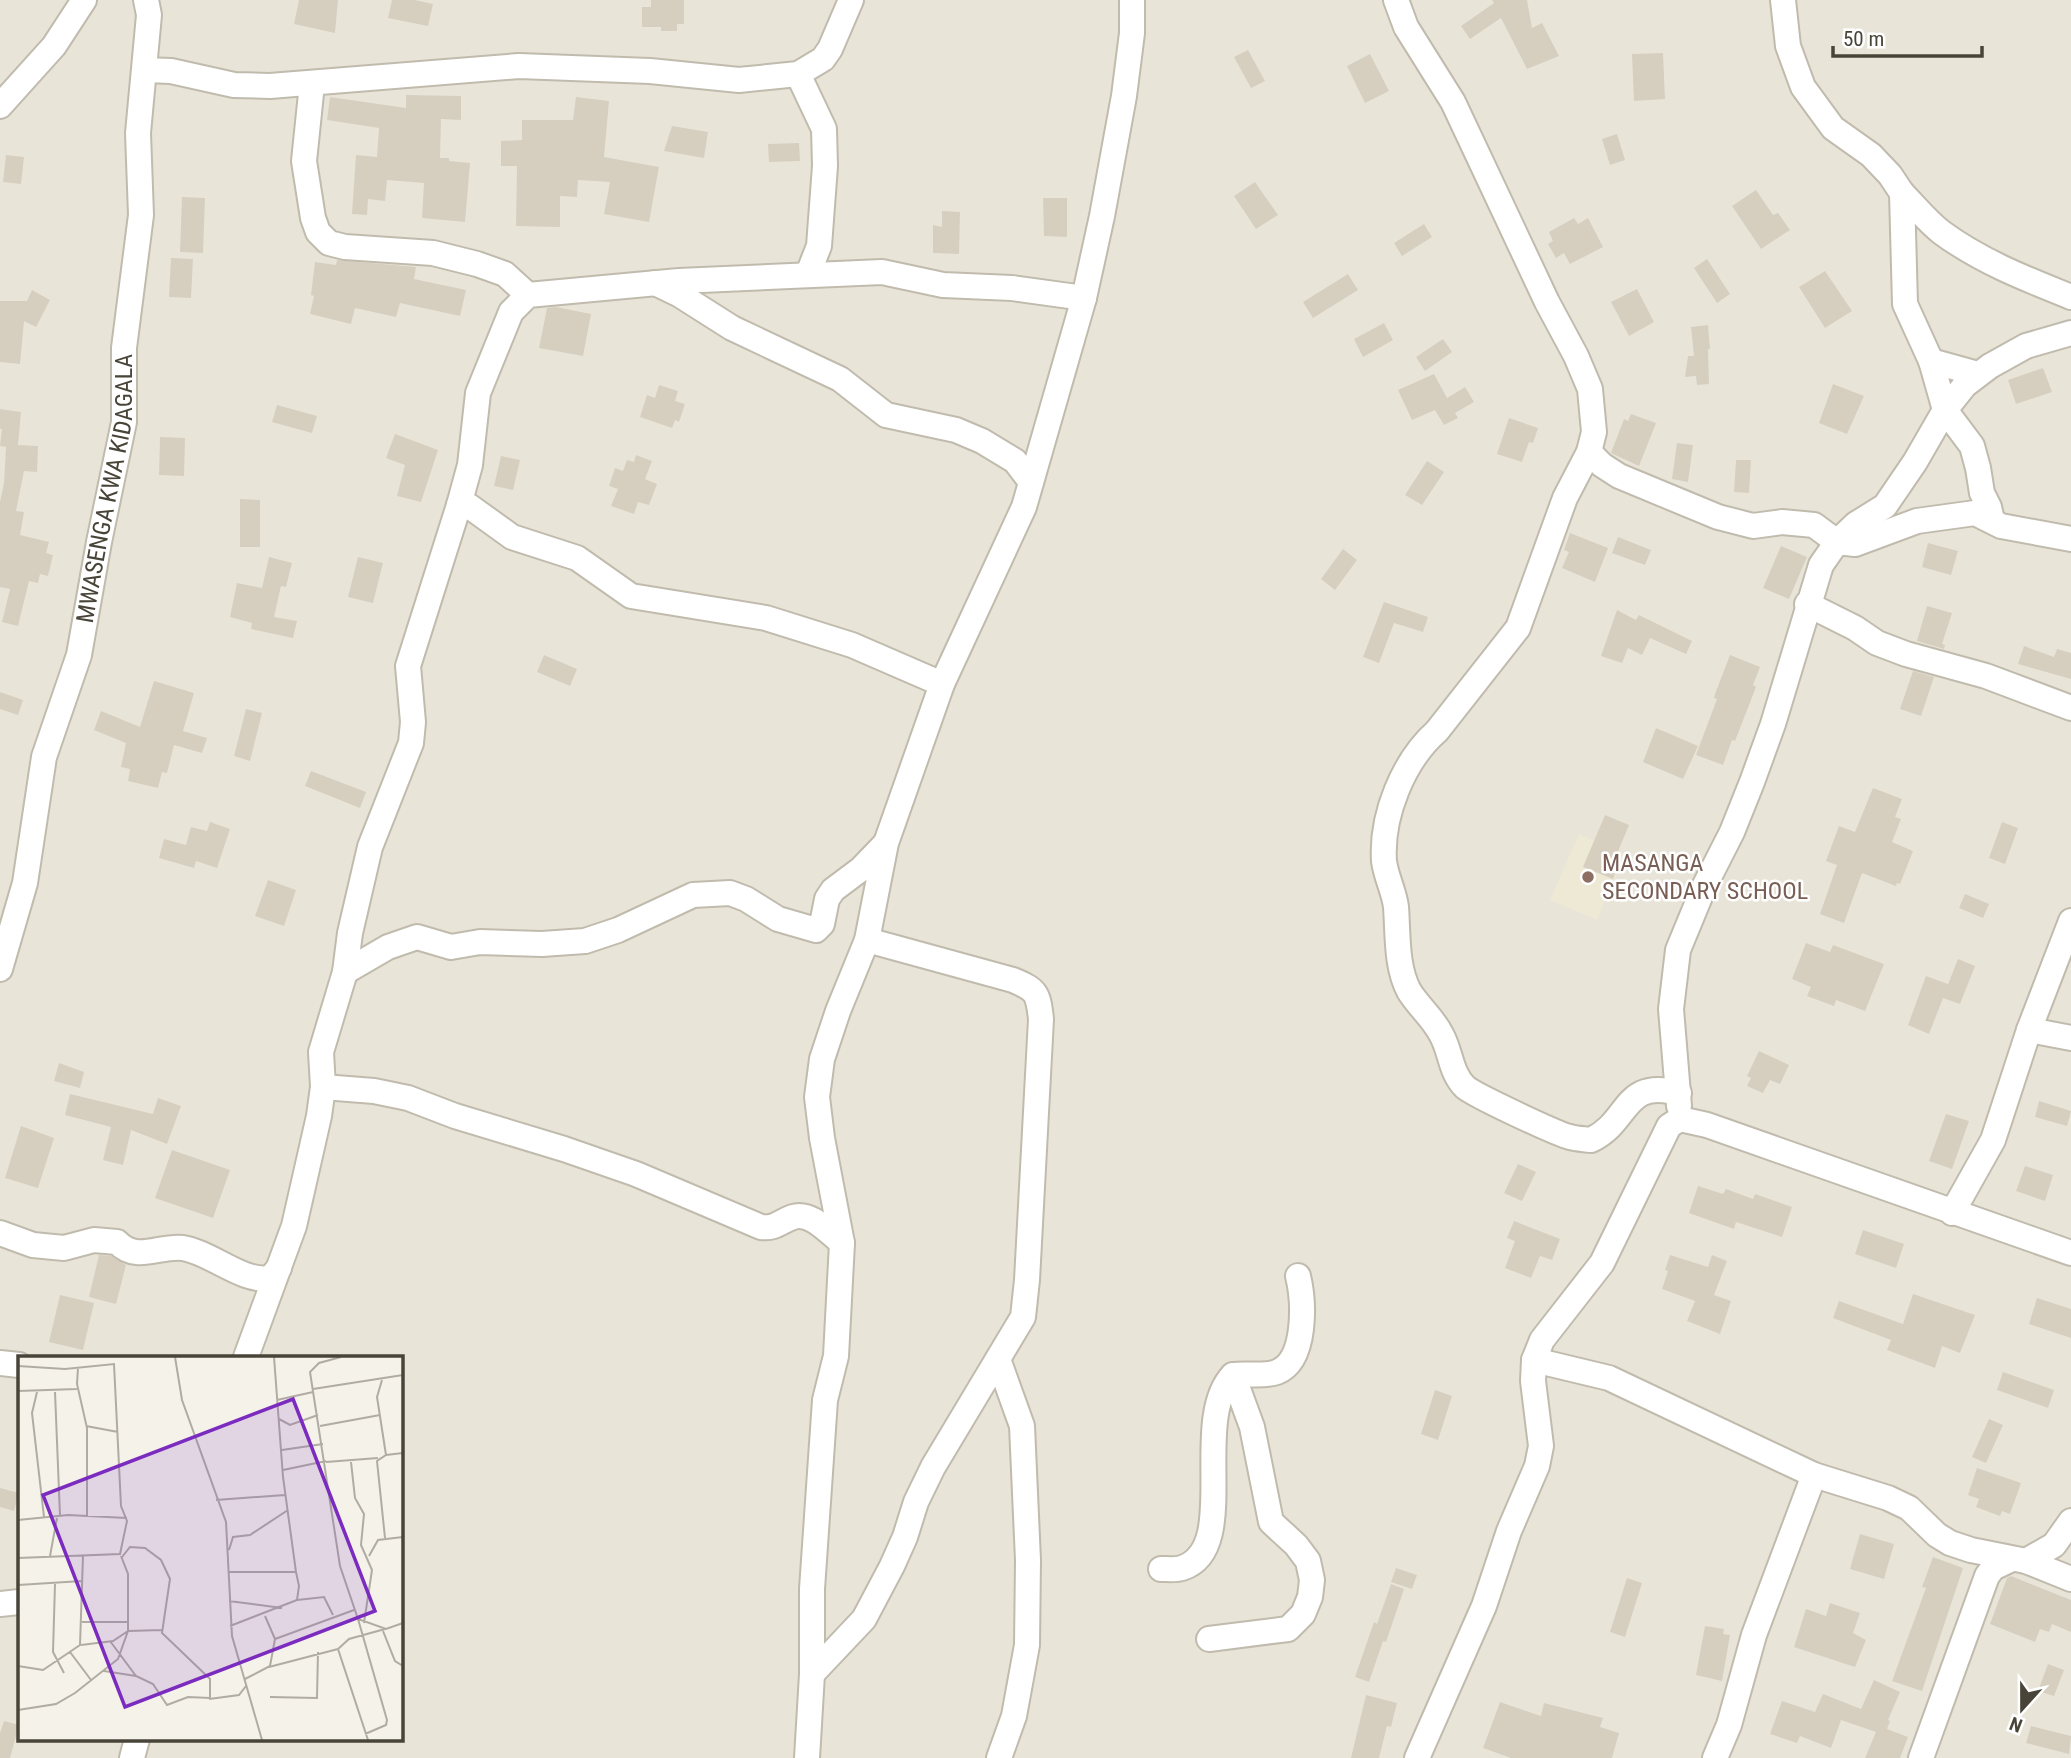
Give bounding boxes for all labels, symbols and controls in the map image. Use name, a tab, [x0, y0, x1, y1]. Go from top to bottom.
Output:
scale bar	[1833, 14, 1982, 58]
text: 50 m	[1843, 27, 1884, 51]
street label: MWASENGA KWA KIDAGALA	[71, 354, 138, 625]
place label: MASANGA SECONDARY SCHOOL	[1602, 849, 1808, 905]
marker: MASANGA SECONDARY SCHOOL	[1580, 869, 1596, 885]
inset map	[18, 1356, 402, 1740]
north arrow	[1987, 1674, 2057, 1744]
text: N	[2007, 1712, 2026, 1737]

